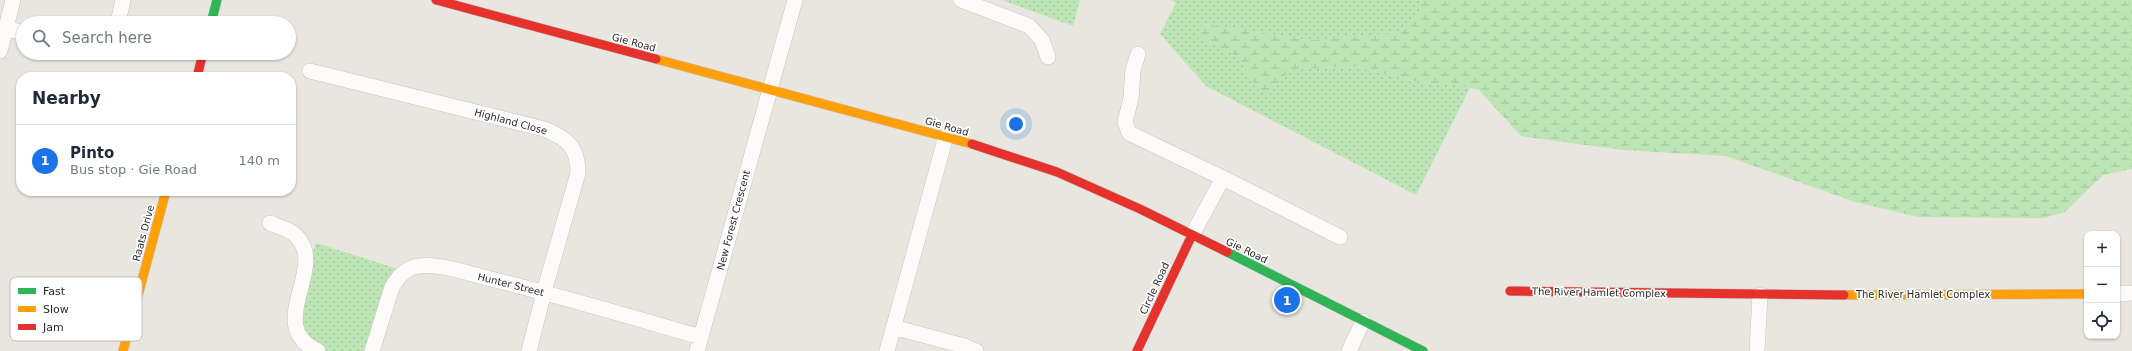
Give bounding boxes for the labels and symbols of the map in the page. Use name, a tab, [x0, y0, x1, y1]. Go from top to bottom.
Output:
street label: Gie Road	[611, 31, 657, 54]
street label: Highland Close	[473, 106, 549, 137]
your location	[1006, 114, 1026, 134]
street label: Gie Road	[924, 115, 970, 138]
street label: New Forest Crescent	[715, 169, 752, 271]
street label: Raats Drive	[131, 204, 156, 263]
street label: Gie Road	[1224, 236, 1269, 265]
street label: Circle Road	[1138, 260, 1171, 316]
street label: Hunter Street	[477, 271, 545, 298]
legend	[10, 277, 142, 341]
text: Fast	[43, 285, 66, 298]
pin: 1	[1274, 285, 1300, 315]
street label: The River Hamlet Complex	[1531, 286, 1666, 299]
street label: The River Hamlet Complex	[1855, 289, 1990, 300]
text: Slow	[43, 303, 69, 316]
text: Jam	[42, 321, 64, 334]

